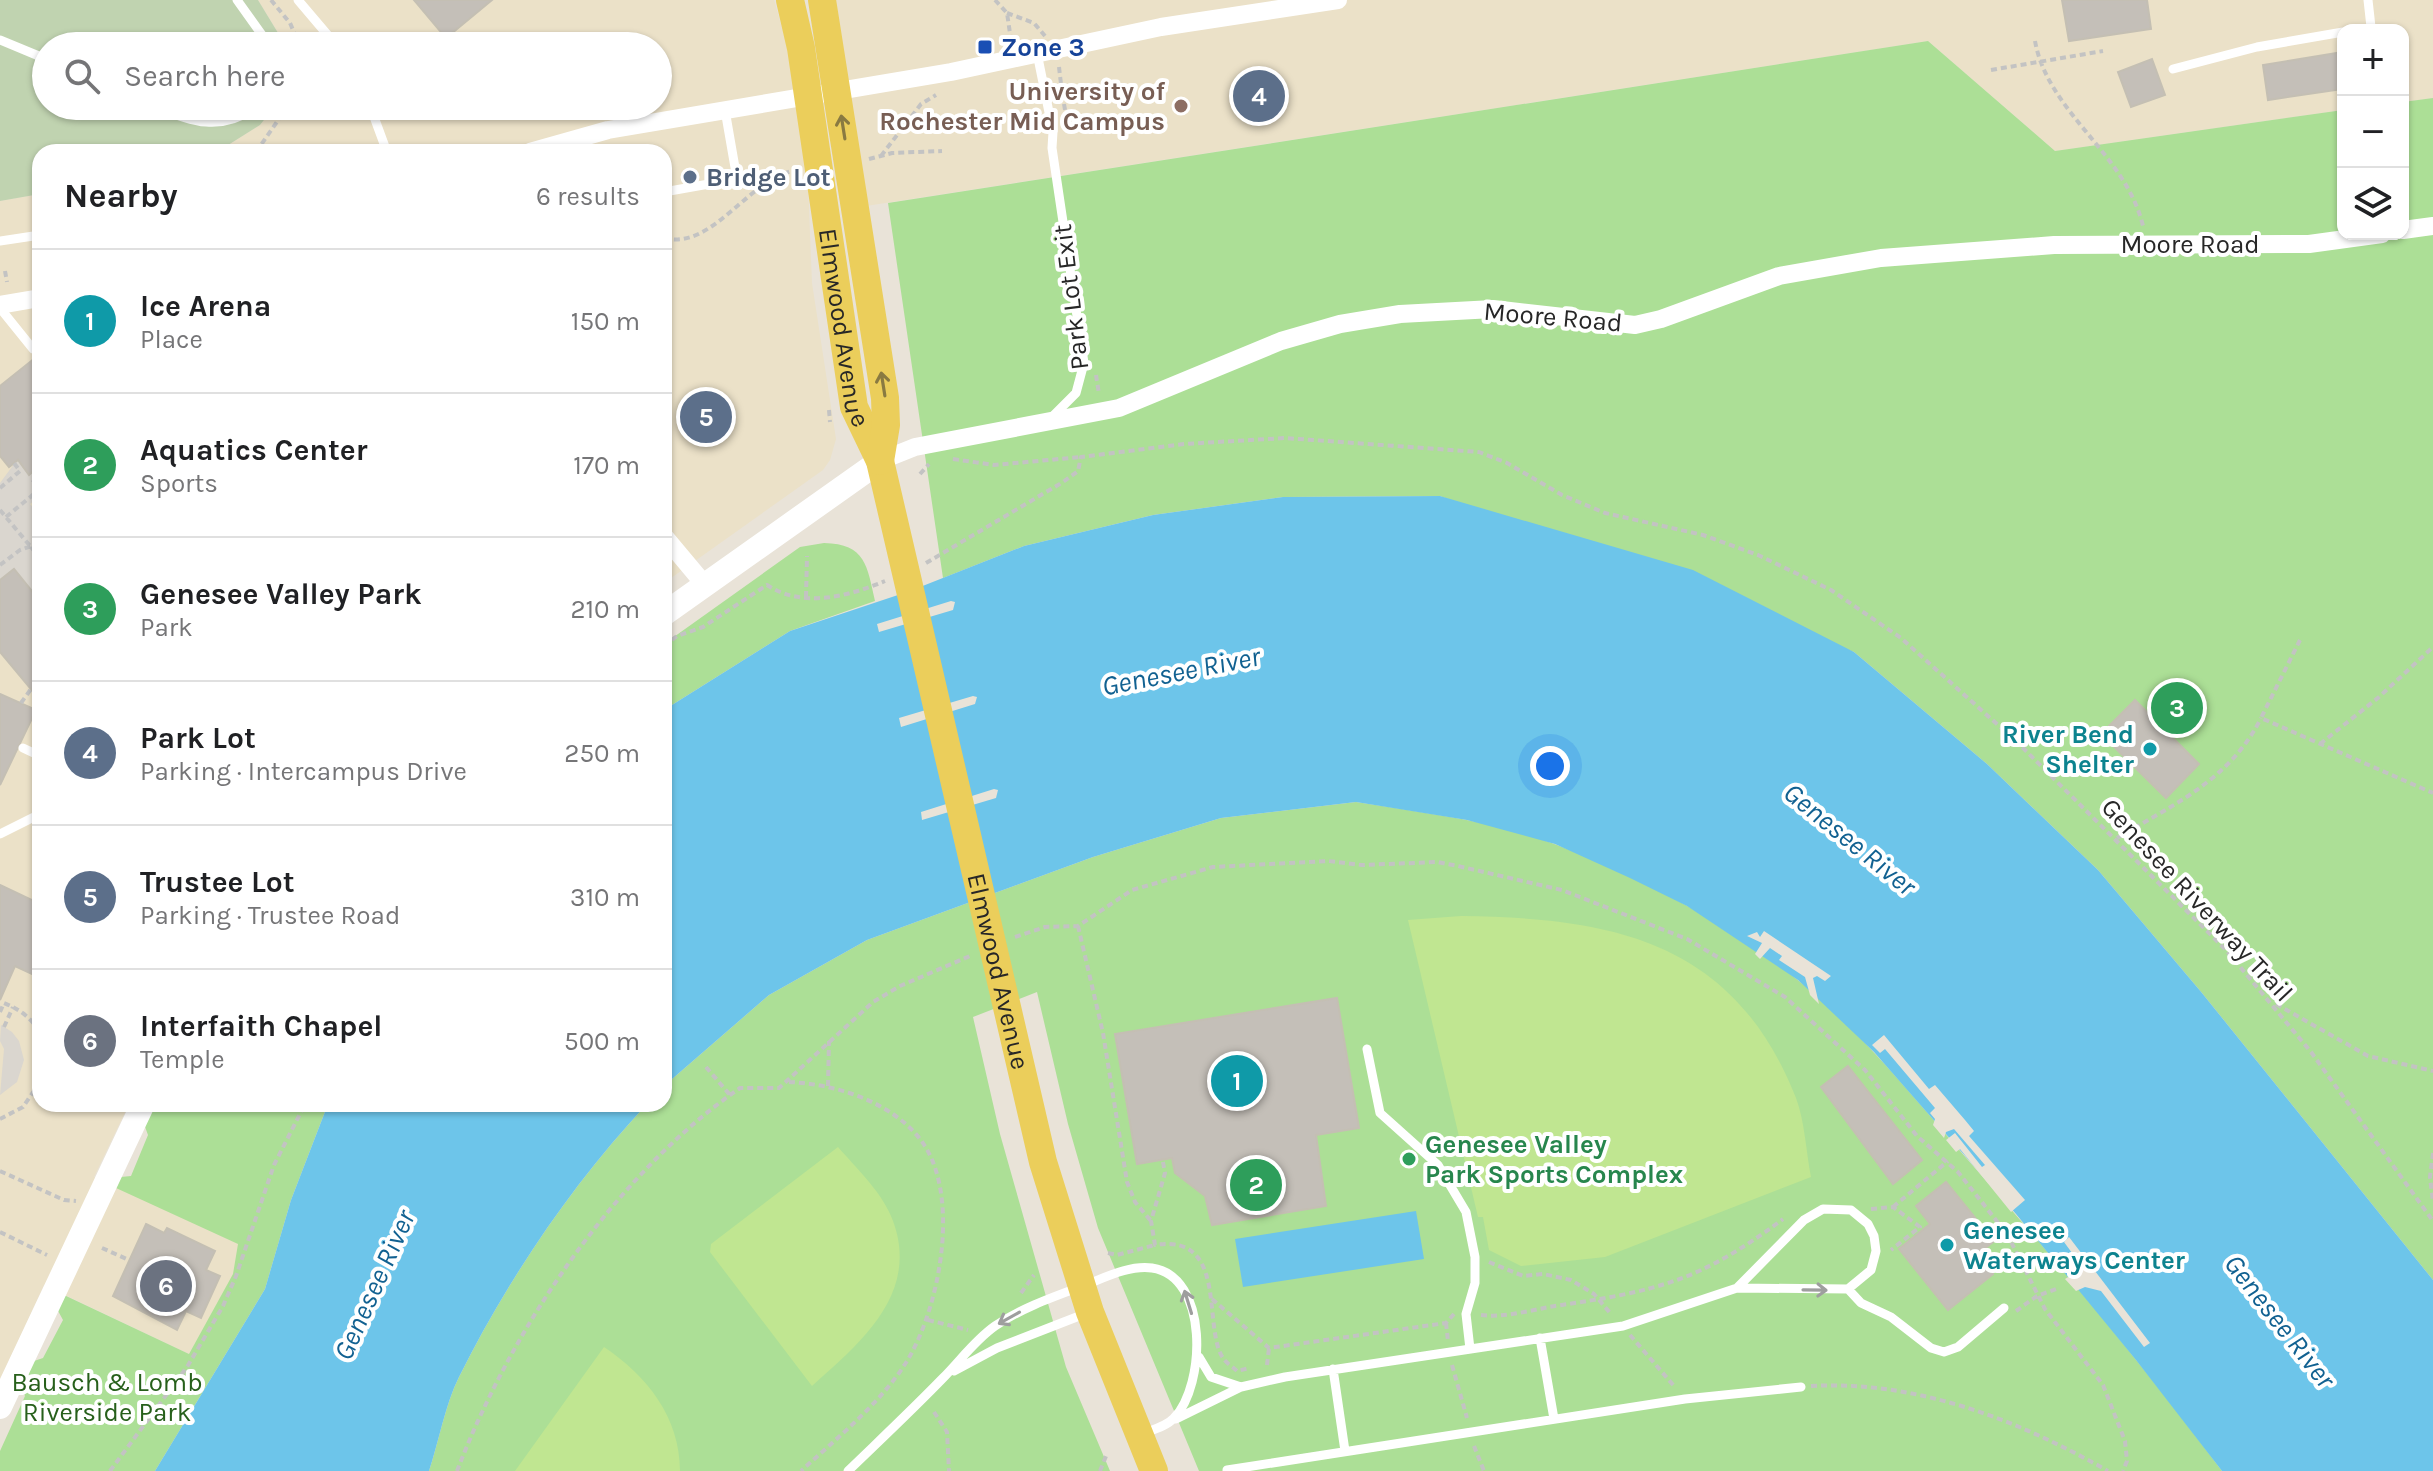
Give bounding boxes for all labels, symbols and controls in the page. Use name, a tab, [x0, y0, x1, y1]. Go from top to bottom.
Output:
map controls	[2337, 24, 2409, 240]
button: +	[2337, 24, 2409, 96]
search box	[32, 32, 672, 120]
place label: Zone 3	[1001, 32, 1085, 63]
marker: Zone 3	[976, 38, 994, 56]
icon: search	[60, 54, 104, 98]
text: Search here	[124, 58, 285, 94]
pin: 4	[1233, 66, 1285, 126]
place label: University of Rochester Mid Campus	[879, 76, 1165, 137]
button: −	[2337, 96, 2409, 168]
marker: University of Rochester Mid Campus	[1172, 97, 1190, 115]
one-way arrow	[835, 115, 850, 140]
place label: Bridge Lot	[706, 162, 831, 193]
marker: Bridge Lot	[681, 168, 699, 186]
button: layers	[2337, 168, 2409, 240]
text: Nearby	[64, 176, 178, 216]
text: 6 results	[536, 181, 640, 212]
street label: Park Lot Exit	[1047, 222, 1095, 372]
street label: Elmwood Avenue	[812, 226, 877, 432]
street label: Moore Road	[2120, 229, 2260, 260]
text: Ice Arena	[140, 288, 271, 324]
street label: Moore Road	[1482, 295, 1624, 339]
text: 1	[85, 306, 95, 337]
text: 150 m	[571, 306, 640, 337]
text: Place	[140, 324, 203, 355]
one-way arrow	[875, 372, 890, 397]
pin: 5	[680, 387, 732, 447]
text: Aquatics Center	[140, 432, 368, 468]
text: 2	[82, 450, 98, 481]
text: 170 m	[573, 450, 640, 481]
text: Sports	[140, 468, 218, 499]
text: Genesee Valley Park	[140, 576, 422, 612]
text: 3	[82, 594, 98, 625]
text: 210 m	[570, 594, 640, 625]
text: Park	[140, 612, 193, 643]
water label: Genesee River	[1099, 639, 1264, 703]
pin: 3	[2151, 678, 2203, 738]
place label: River Bend Shelter	[2002, 719, 2135, 780]
text: Park Lot	[140, 720, 256, 756]
text: 4	[82, 738, 98, 769]
text: 250 m	[564, 738, 640, 769]
marker: River Bend Shelter	[2141, 740, 2159, 758]
your location	[1530, 746, 1570, 786]
text: Parking · Intercampus Drive	[140, 756, 467, 787]
water label: Genesee River	[1777, 776, 1924, 903]
street label: Genesee Riverway Trail	[2095, 792, 2299, 1008]
text: Trustee Lot	[140, 864, 295, 900]
street label: Elmwood Avenue	[961, 870, 1036, 1073]
text: 5	[82, 882, 98, 913]
text: 310 m	[570, 882, 640, 913]
text: Parking · Trustee Road	[140, 900, 400, 931]
text: Interfaith Chapel	[140, 1008, 382, 1044]
text: 6	[82, 1026, 98, 1057]
text: 500 m	[564, 1026, 640, 1057]
text: Temple	[140, 1044, 225, 1075]
pin: 1	[1211, 1051, 1263, 1111]
place label: Genesee Valley Park Sports Complex	[1425, 1129, 1683, 1190]
marker: Genesee Valley Park Sports Complex	[1400, 1150, 1418, 1168]
pin: 2	[1230, 1155, 1282, 1215]
water label: Genesee River	[326, 1204, 422, 1365]
place label: Genesee Waterways Center	[1963, 1215, 2186, 1276]
marker: Genesee Waterways Center	[1938, 1236, 1956, 1254]
water label: Genesee River	[2218, 1247, 2343, 1396]
pin: 6	[140, 1256, 192, 1316]
one-way arrow	[1801, 1282, 1828, 1298]
one-way arrow	[1180, 1290, 1194, 1315]
one-way arrow	[998, 1311, 1022, 1326]
park label: Bausch & Lomb Riverside Park	[11, 1367, 203, 1428]

